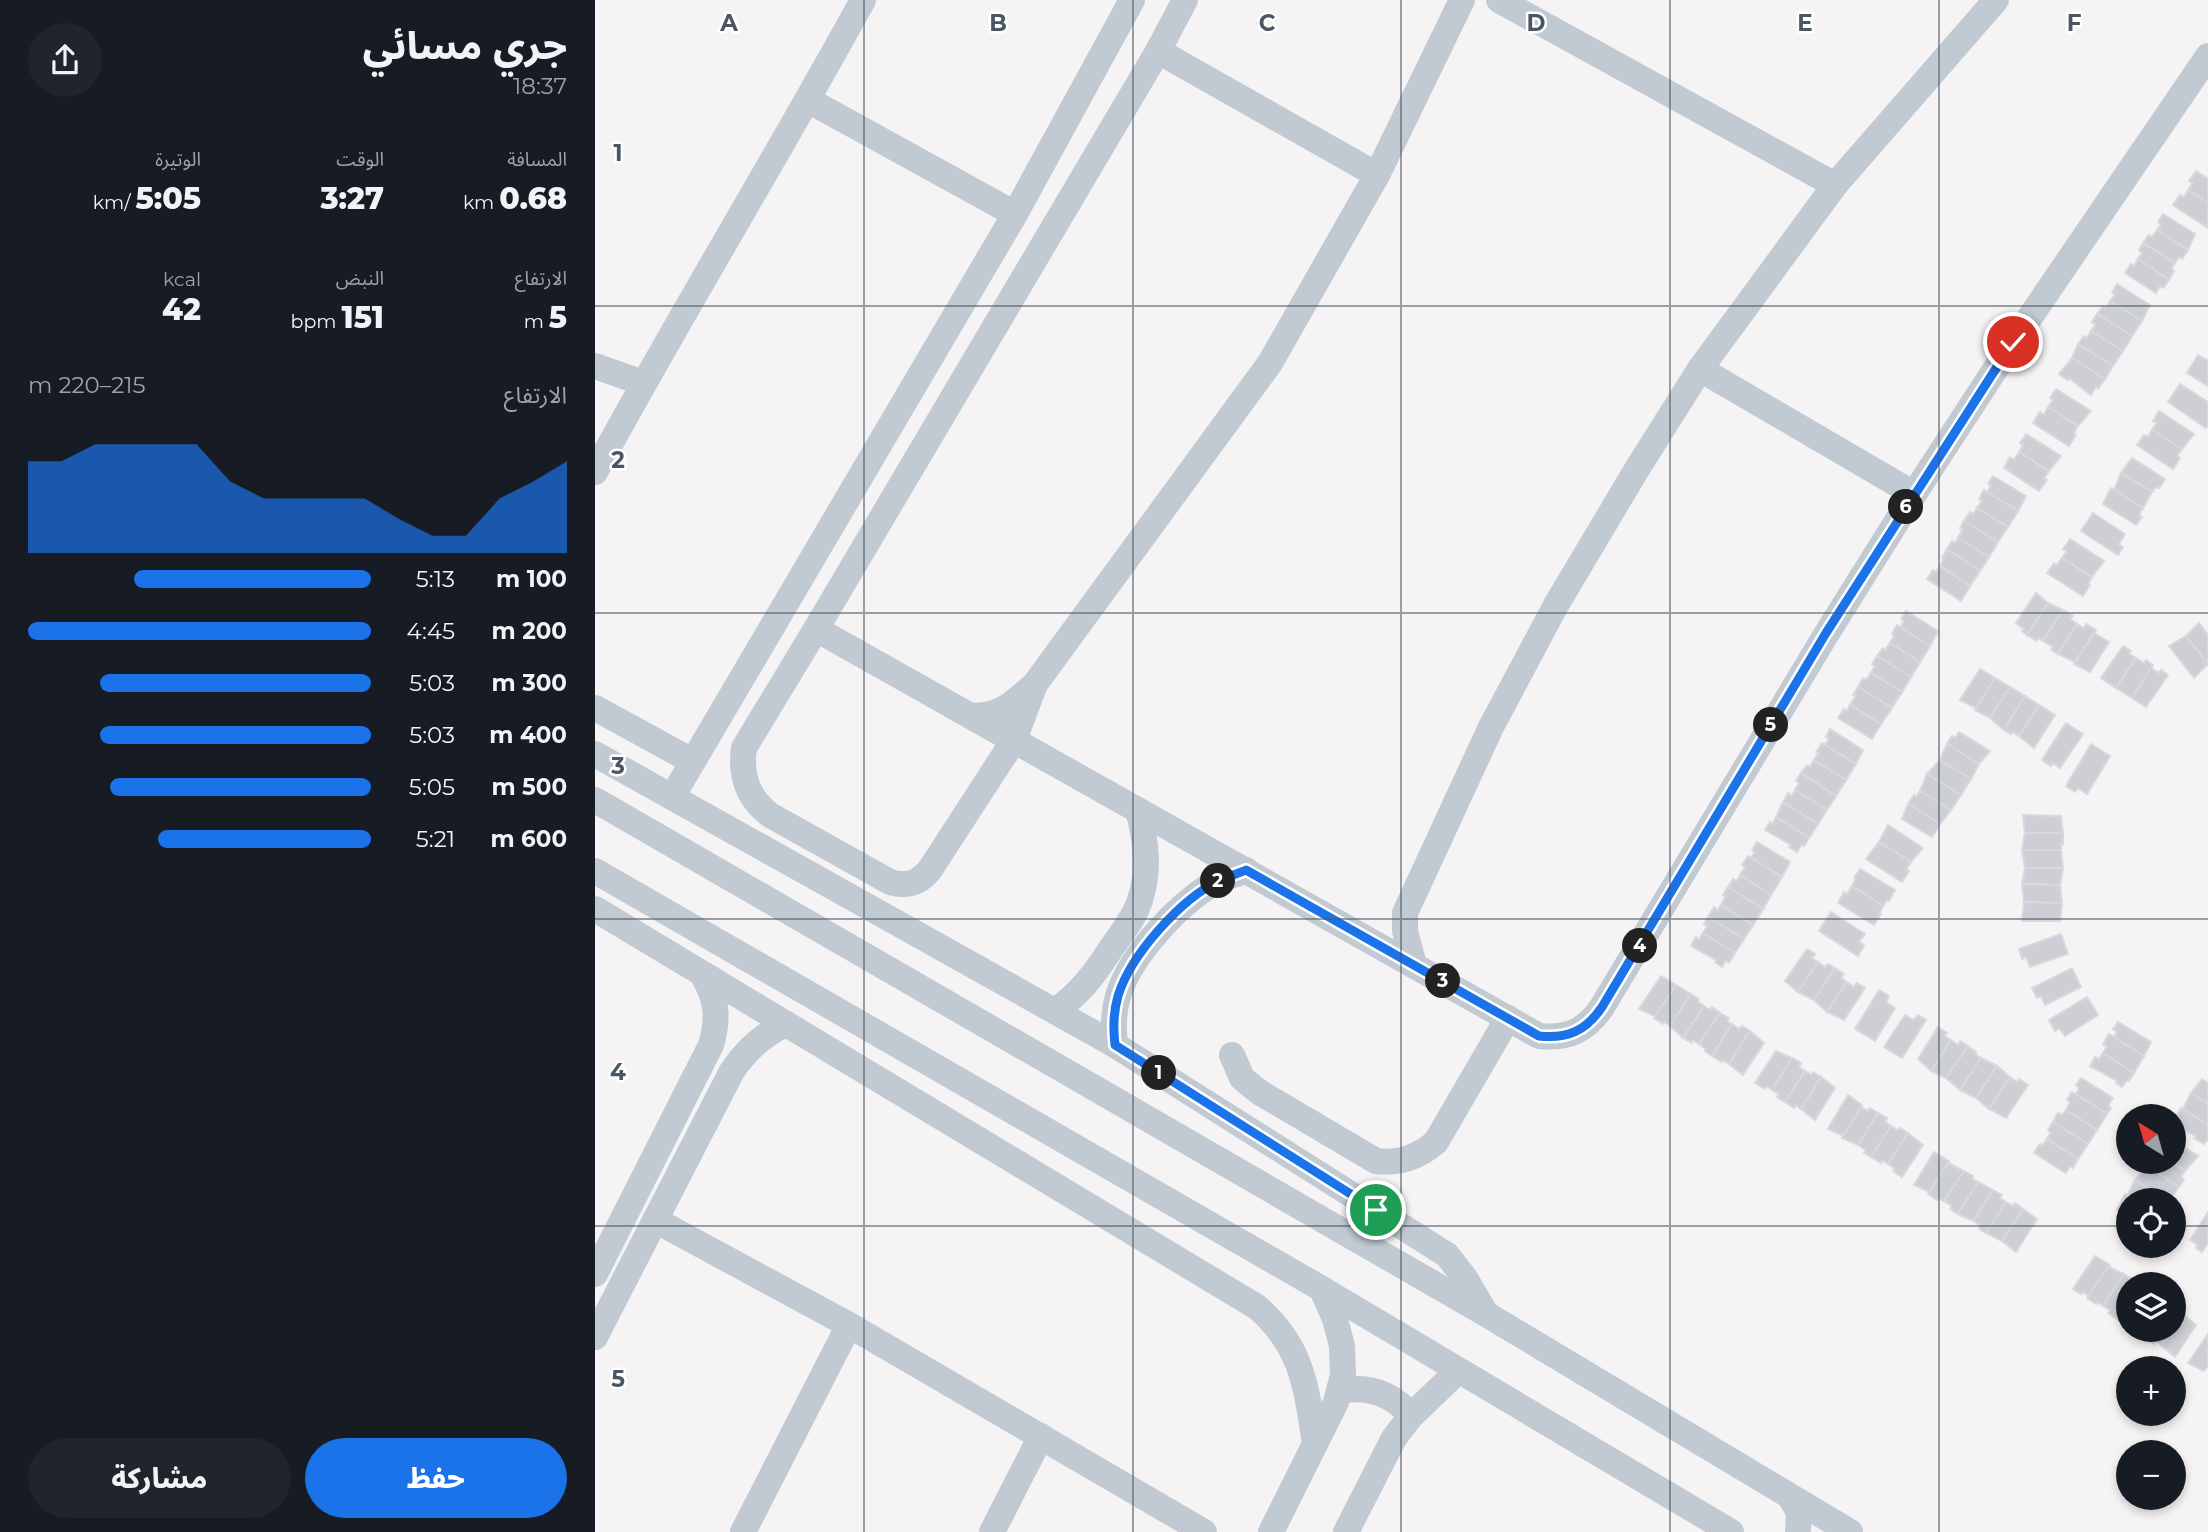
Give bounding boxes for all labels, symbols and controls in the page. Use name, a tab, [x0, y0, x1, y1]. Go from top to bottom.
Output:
text: A	[719, 9, 738, 37]
text: B	[989, 9, 1007, 37]
text: C	[1259, 9, 1276, 37]
text: D	[1527, 9, 1546, 37]
text: E	[1797, 9, 1813, 37]
text: F	[2067, 9, 2082, 37]
text: جري مسائي	[363, 22, 567, 69]
button: share	[28, 23, 102, 97]
text: 18:37	[513, 72, 567, 100]
text: 1	[613, 139, 623, 167]
text: الوتيرة	[155, 148, 201, 171]
text: الوقت	[336, 148, 384, 171]
text: المسافة	[507, 148, 567, 171]
text: 5:05	[136, 180, 201, 217]
text: 3:27	[320, 180, 384, 217]
text: 0.68	[499, 180, 567, 217]
text: /km	[93, 191, 136, 214]
text: km	[463, 191, 499, 214]
text: النبض	[336, 267, 384, 290]
text: الارتفاع	[515, 267, 567, 290]
text: kcal	[163, 268, 201, 291]
text: 42	[162, 291, 201, 328]
text: 151	[341, 299, 384, 336]
text: 5	[549, 299, 567, 336]
text: bpm	[291, 310, 341, 333]
text: m	[524, 310, 549, 333]
pin	[1983, 312, 2043, 372]
icon: check	[1994, 323, 2032, 361]
text: 215–220 m	[28, 371, 146, 399]
text: الارتفاع	[504, 381, 567, 409]
text: 2	[611, 446, 625, 474]
pin: 6	[1889, 490, 1923, 524]
text: 6	[1899, 495, 1912, 518]
text: 5:13	[416, 565, 455, 593]
text: 100 m	[496, 565, 567, 593]
text: 4:45	[407, 617, 455, 645]
text: 200 m	[492, 617, 567, 645]
text: 5:03	[409, 669, 455, 697]
text: 300 m	[491, 669, 567, 697]
pin: 5	[1753, 708, 1789, 742]
text: 5	[1765, 713, 1776, 736]
text: 5:03	[409, 721, 455, 749]
text: 400 m	[489, 721, 567, 749]
text: 3	[610, 752, 625, 780]
text: 5:05	[409, 773, 455, 801]
text: 500 m	[491, 773, 567, 801]
text: 5:21	[416, 825, 455, 853]
text: 600 m	[490, 825, 567, 853]
pin: 2	[1201, 864, 1235, 898]
text: 2	[1212, 869, 1223, 892]
pin: 4	[1623, 928, 1657, 964]
text: 4	[1633, 934, 1646, 957]
pin: 3	[1425, 964, 1461, 998]
text: 3	[1437, 969, 1448, 992]
pin: 1	[1141, 1056, 1177, 1090]
text: 4	[610, 1058, 626, 1086]
text: 1	[1155, 1061, 1162, 1084]
north arrow	[2116, 1104, 2186, 1174]
map controls	[2116, 1104, 2186, 1510]
pin	[1346, 1180, 1406, 1240]
button: locate	[2116, 1188, 2186, 1258]
icon: arrive	[1357, 1191, 1395, 1229]
button: layers	[2116, 1272, 2186, 1342]
button: +	[2116, 1356, 2186, 1426]
text: 5	[611, 1365, 625, 1393]
button: مشاركة	[28, 1438, 291, 1518]
button: حفظ	[305, 1438, 567, 1518]
button: −	[2116, 1440, 2186, 1510]

